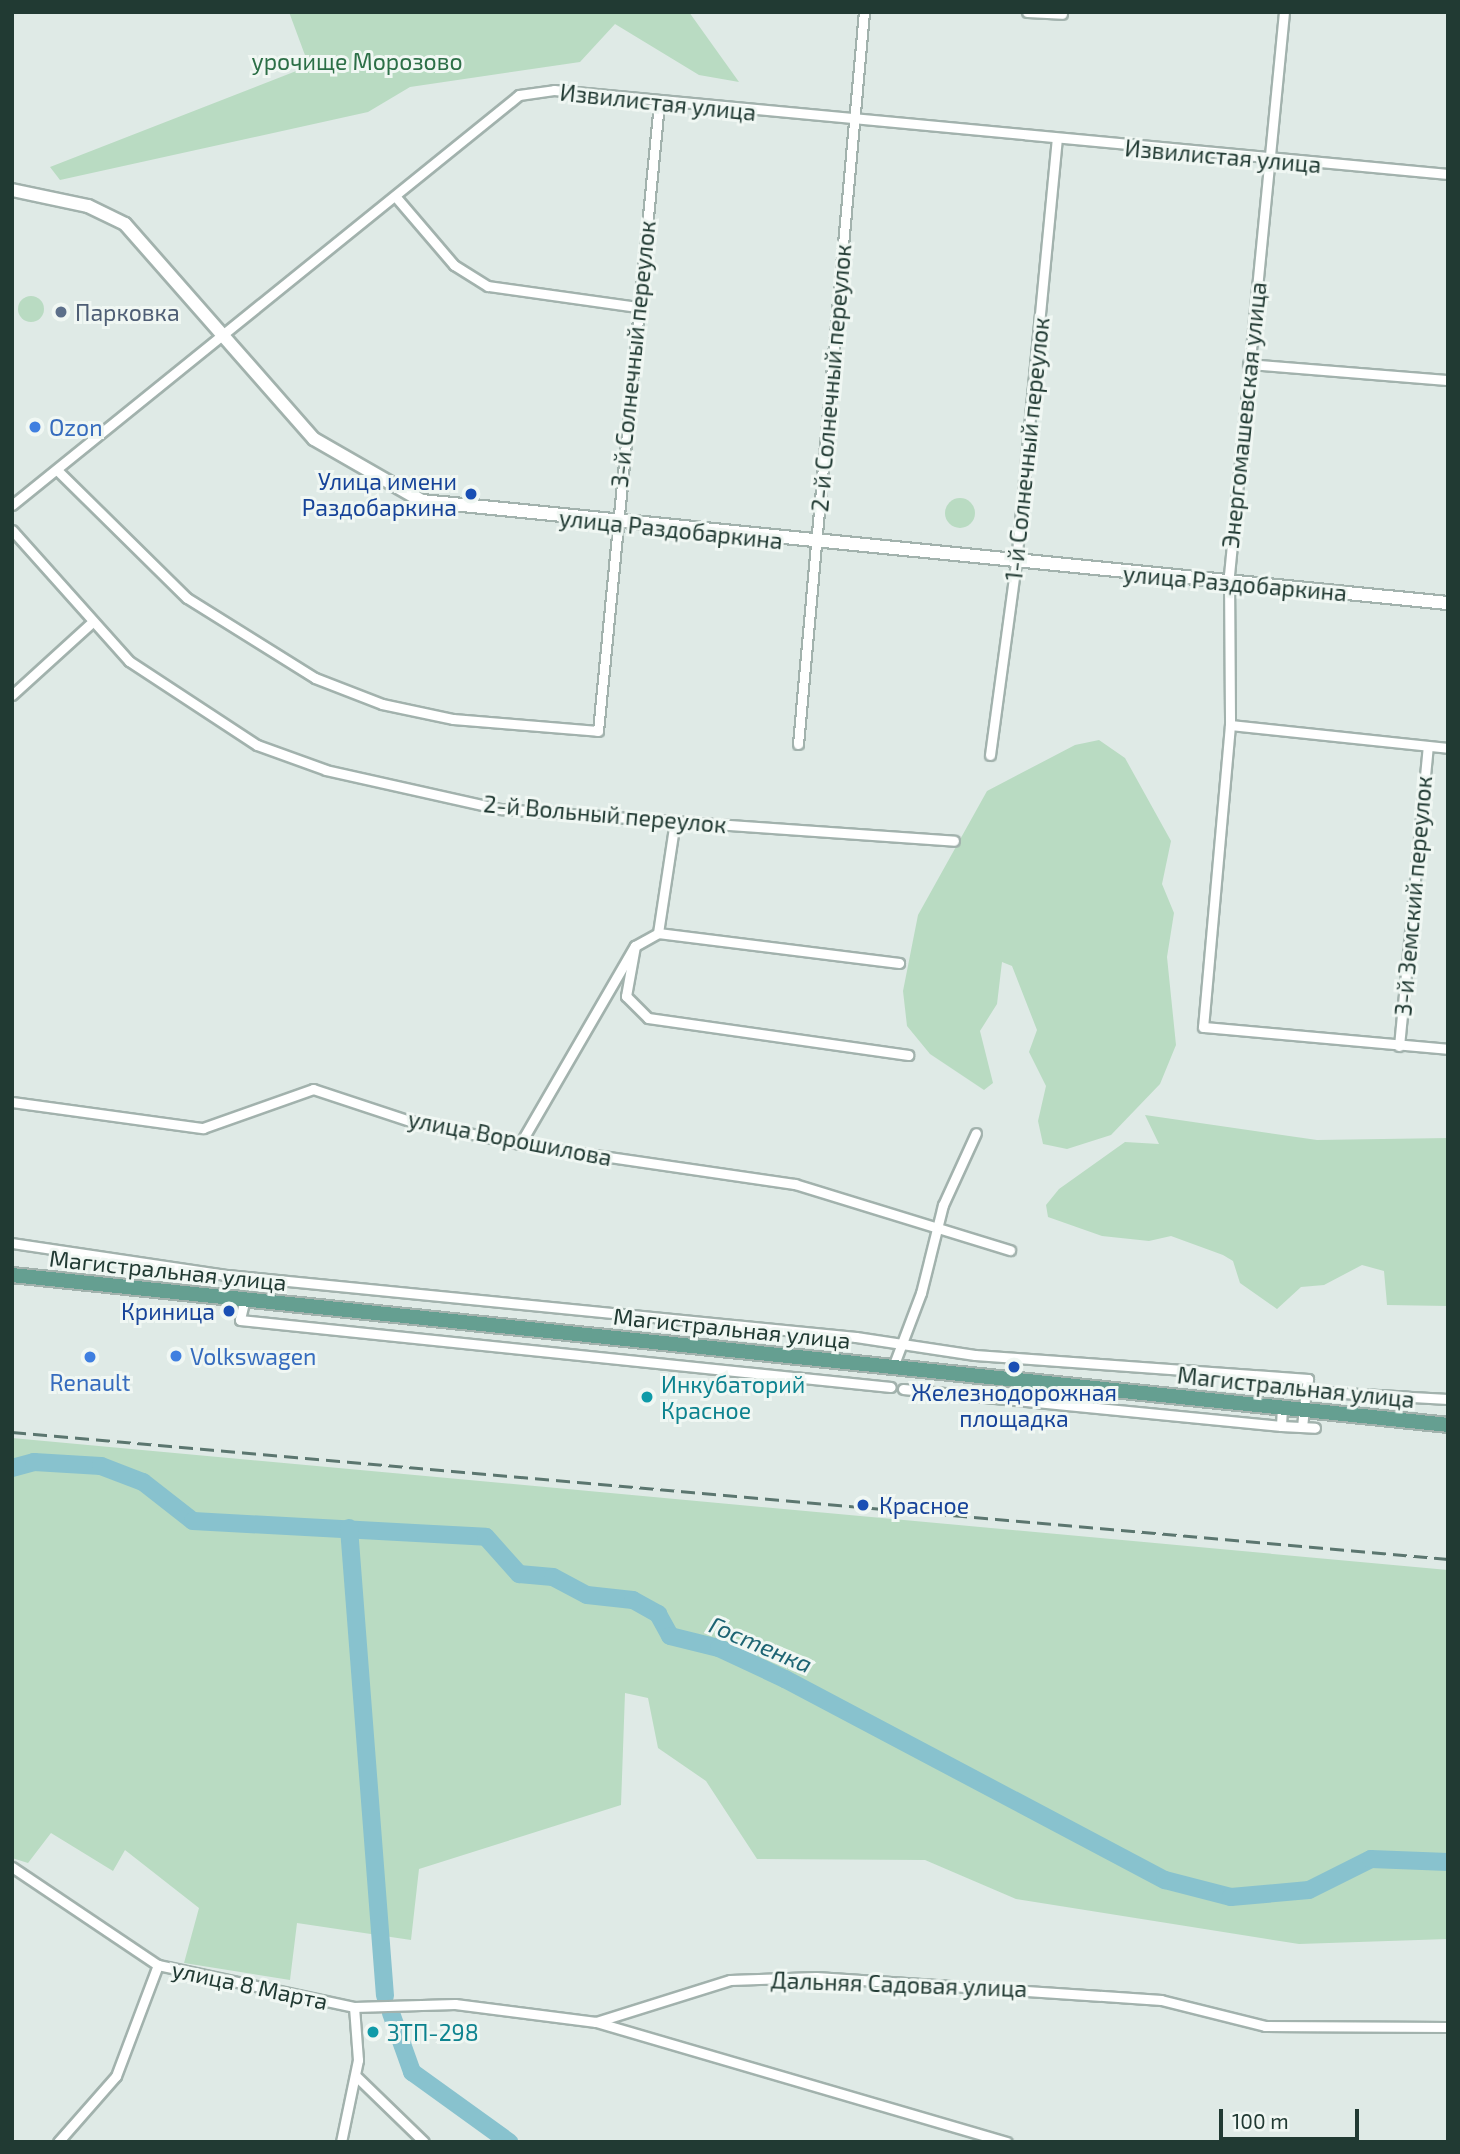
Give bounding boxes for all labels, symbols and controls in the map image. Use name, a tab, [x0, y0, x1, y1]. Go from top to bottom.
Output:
park label: урочище Морозово	[251, 47, 463, 75]
street label: Извилистая улица	[559, 78, 757, 126]
street label: Извилистая улица	[1124, 134, 1322, 178]
street label: 3-й Солнечный переулок	[605, 219, 661, 489]
street label: 2-й Солнечный переулок	[806, 243, 856, 513]
street label: Энергомашевская улица	[1216, 280, 1272, 550]
place label: Парковка	[75, 298, 180, 326]
marker: Парковка	[53, 304, 69, 320]
street label: 1-й Солнечный переулок	[999, 316, 1055, 582]
place label: Ozon	[49, 413, 102, 441]
marker: Ozon	[27, 419, 43, 435]
place label: Улица имени Раздобаркина	[302, 467, 457, 521]
marker: Улица имени Раздобаркина	[463, 486, 479, 502]
street label: улица Раздобаркина	[558, 504, 784, 554]
street label: улица Раздобаркина	[1122, 559, 1348, 607]
street label: 3-й Земский переулок	[1389, 775, 1437, 1017]
street label: 2-й Вольный переулок	[482, 790, 728, 838]
street label: улица Ворошилова	[406, 1105, 614, 1171]
street label: Магистральная улица	[48, 1244, 288, 1296]
place label: Криница	[121, 1297, 215, 1325]
street label: Магистральная улица	[612, 1302, 852, 1354]
marker: Криница	[221, 1303, 237, 1319]
place label: Volkswagen	[190, 1342, 316, 1370]
marker: Volkswagen	[168, 1348, 184, 1364]
marker: Renault	[82, 1349, 98, 1365]
marker: Железнодорожная площадка	[1006, 1359, 1022, 1375]
street label: Магистральная улица	[1176, 1361, 1416, 1413]
place label: Renault	[50, 1368, 130, 1396]
place label: Инкубаторий Красное	[661, 1370, 805, 1424]
place label: Железнодорожная площадка	[911, 1378, 1117, 1432]
marker: Инкубаторий Красное	[639, 1389, 655, 1405]
place label: Красное	[879, 1491, 969, 1519]
marker: Красное	[853, 1495, 873, 1515]
water label: Гостенка	[705, 1609, 817, 1679]
street label: улица 8 Марта	[170, 1955, 330, 2015]
street label: Дальняя Садовая улица	[770, 1966, 1028, 2002]
place label: ЗТП-298	[387, 2018, 479, 2046]
marker: ЗТП-298	[365, 2024, 381, 2040]
scale bar	[1222, 2094, 1362, 2138]
text: 100 m	[1232, 2108, 1289, 2133]

